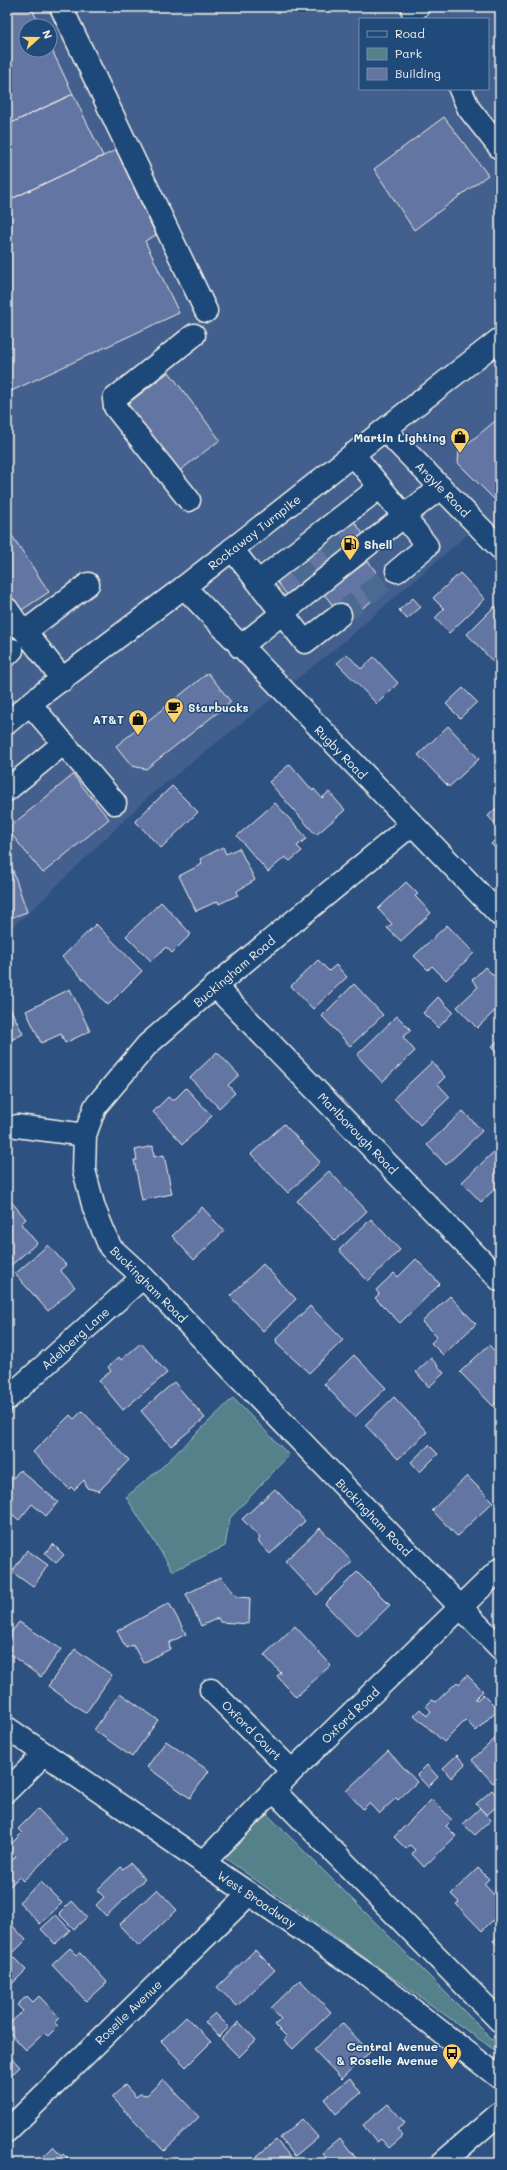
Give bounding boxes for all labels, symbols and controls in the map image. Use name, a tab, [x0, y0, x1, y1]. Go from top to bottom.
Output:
north arrow	[18, 18, 58, 58]
legend	[359, 18, 489, 90]
text: Road	[395, 25, 425, 41]
text: N	[39, 28, 56, 41]
text: Park	[395, 45, 422, 61]
text: Building	[395, 65, 441, 81]
shop icon: Martin Lighting	[449, 426, 471, 454]
place label: Martin Lighting	[354, 429, 446, 445]
street label: Argyle Road	[412, 458, 474, 521]
street label: Rockaway Turnpike	[204, 491, 304, 573]
fuel station icon: Shell	[339, 533, 361, 561]
place label: Shell	[364, 536, 392, 552]
cafe icon: Starbucks	[163, 696, 185, 724]
place label: Starbucks	[188, 699, 249, 715]
shop icon: AT&T	[127, 708, 149, 736]
place label: AT&T	[92, 711, 124, 727]
street label: Rugby Road	[311, 722, 371, 783]
street label: Buckingham Road	[190, 932, 279, 1010]
street label: Marlborough Road	[315, 1089, 402, 1178]
street label: Buckingham Road	[107, 1242, 191, 1326]
street label: Adelberg Lane	[38, 1303, 112, 1373]
street label: Buckingham Road	[333, 1475, 416, 1560]
street label: Oxford Road	[318, 1683, 383, 1747]
street label: Oxford Court	[219, 1697, 285, 1763]
street label: West Broadway	[215, 1867, 299, 1931]
street label: Roselle Avenue	[91, 1976, 165, 2048]
place label: Central Avenue & Roselle Avenue	[336, 2038, 438, 2068]
bus stop icon: Central Avenue & Roselle Avenue	[441, 2042, 463, 2070]

